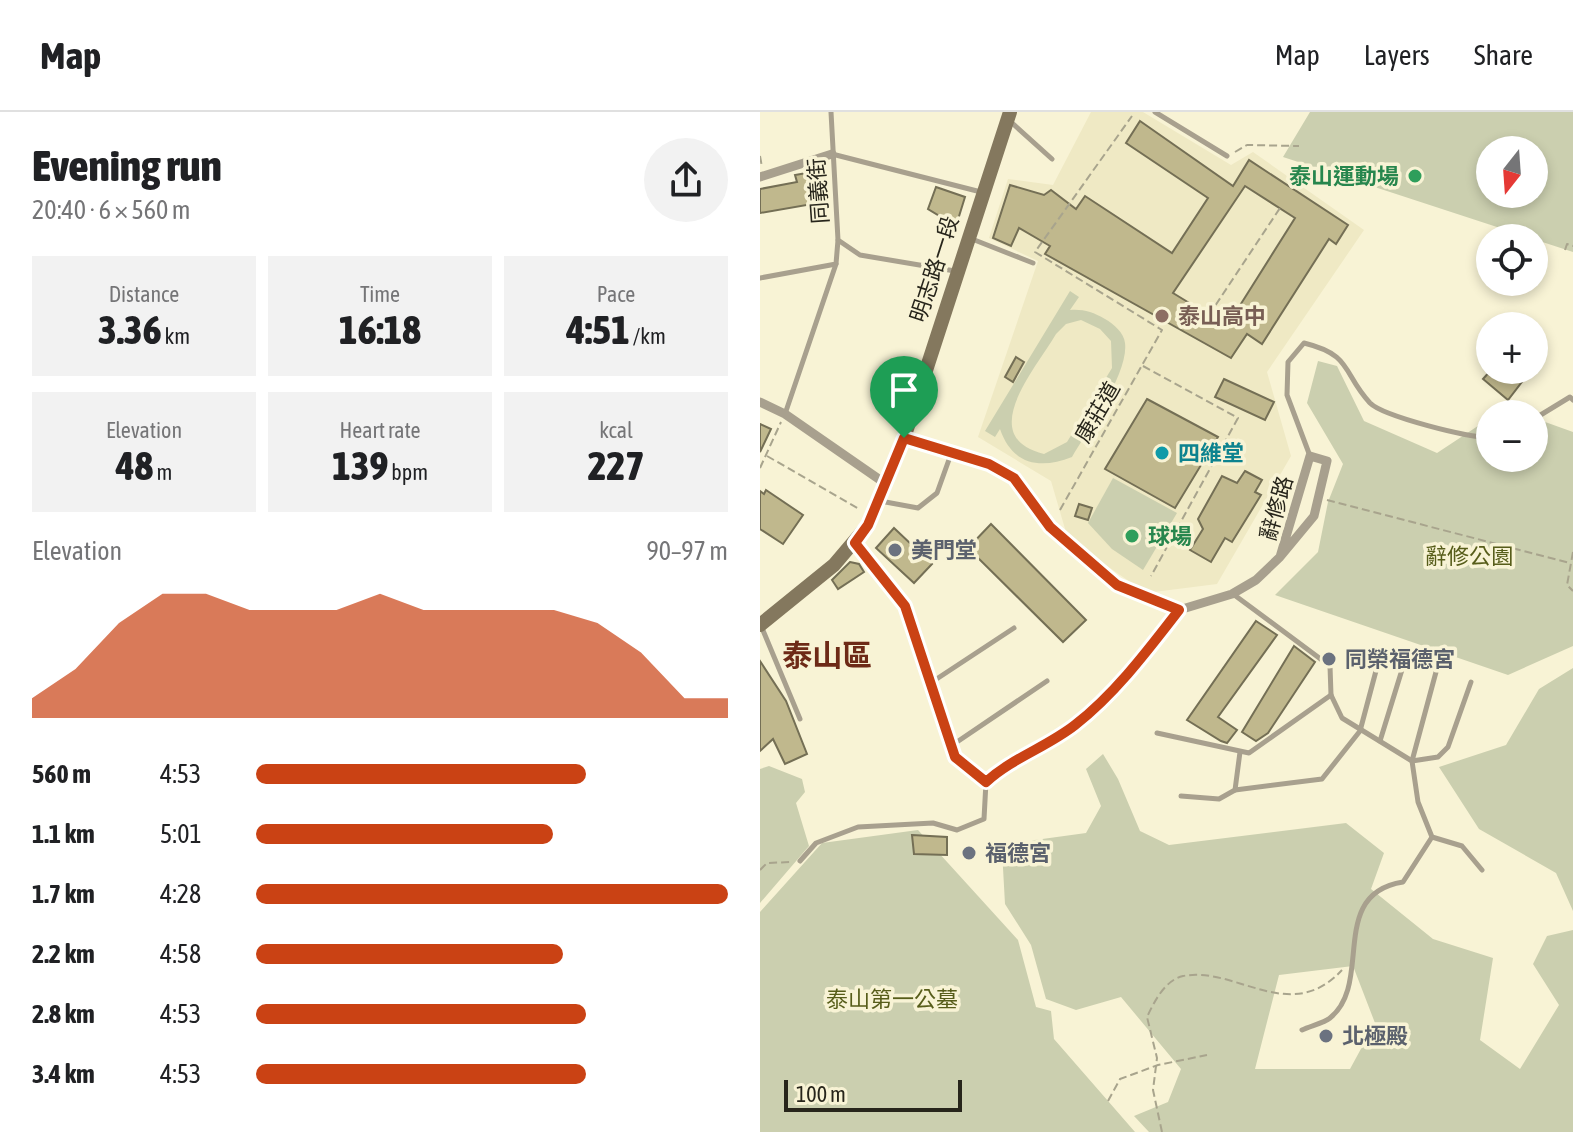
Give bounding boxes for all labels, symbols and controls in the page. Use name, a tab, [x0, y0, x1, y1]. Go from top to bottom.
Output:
text: Map	[40, 34, 101, 77]
text: Map	[1275, 39, 1320, 71]
text: Layers	[1364, 39, 1430, 71]
text: Share	[1474, 39, 1533, 71]
north arrow	[1476, 136, 1548, 208]
map controls	[1476, 136, 1548, 472]
button: share	[644, 138, 728, 222]
text: Evening run	[32, 140, 222, 190]
street label: 同義街	[803, 157, 833, 225]
place label: 泰山運動場	[1289, 163, 1399, 189]
marker: 泰山運動場	[1406, 167, 1424, 185]
text: 20:40 · 6 × 560 m	[32, 195, 191, 225]
street label: 明志路一段	[905, 213, 963, 325]
button: locate	[1476, 224, 1548, 296]
text: Distance	[109, 281, 179, 307]
text: Time	[360, 281, 400, 307]
text: Pace	[597, 281, 635, 307]
place label: 泰山高中	[1178, 303, 1266, 329]
text: 3.36	[98, 307, 161, 352]
text: 16:18	[339, 307, 421, 352]
text: 4:51	[566, 307, 630, 352]
marker: 泰山高中	[1153, 307, 1171, 325]
button: +	[1476, 312, 1548, 384]
text: km	[161, 323, 190, 349]
text: /km	[630, 323, 666, 349]
pin	[870, 356, 938, 438]
icon: arrive	[882, 368, 926, 412]
street label: 康莊道	[1069, 377, 1125, 447]
button: −	[1476, 400, 1548, 472]
text: Elevation	[106, 417, 182, 443]
text: Heart rate	[339, 417, 421, 443]
text: kcal	[599, 417, 633, 443]
place label: 四維堂	[1178, 440, 1244, 466]
text: 48	[116, 443, 153, 488]
text: 139	[332, 443, 388, 488]
text: 227	[588, 443, 644, 488]
marker: 四維堂	[1153, 444, 1171, 462]
text: m	[153, 459, 172, 485]
text: bpm	[388, 459, 428, 485]
street label: 辭修路	[1254, 473, 1298, 543]
place label: 球場	[1148, 523, 1192, 549]
marker: 球場	[1123, 527, 1141, 545]
text: Elevation	[32, 536, 122, 566]
text: 90–97 m	[646, 536, 728, 566]
place label: 美門堂	[911, 537, 977, 563]
marker: 美門堂	[886, 541, 904, 559]
park label: 辭修公園	[1425, 543, 1513, 569]
district label: 泰山區	[782, 638, 872, 672]
place label: 同榮福德宮	[1345, 646, 1455, 672]
marker: 同榮福德宮	[1320, 650, 1338, 668]
text: 560 m	[32, 759, 91, 789]
text: 4:53	[160, 759, 201, 789]
text: 1.1 km	[32, 819, 95, 849]
text: 5:01	[160, 819, 202, 849]
place label: 福德宮	[985, 840, 1051, 866]
marker: 福德宮	[960, 844, 978, 862]
text: 1.7 km	[32, 879, 95, 909]
text: 4:28	[160, 879, 201, 909]
text: 2.2 km	[32, 939, 95, 969]
text: 4:58	[160, 939, 201, 969]
park label: 泰山第一公墓	[826, 986, 958, 1012]
text: 2.8 km	[32, 999, 95, 1029]
text: 4:53	[160, 999, 201, 1029]
place label: 北極殿	[1342, 1023, 1408, 1049]
marker: 北極殿	[1317, 1027, 1335, 1045]
text: 3.4 km	[32, 1059, 95, 1089]
text: 4:53	[160, 1059, 201, 1089]
scale bar	[784, 1076, 962, 1112]
text: 100 m	[796, 1081, 846, 1107]

